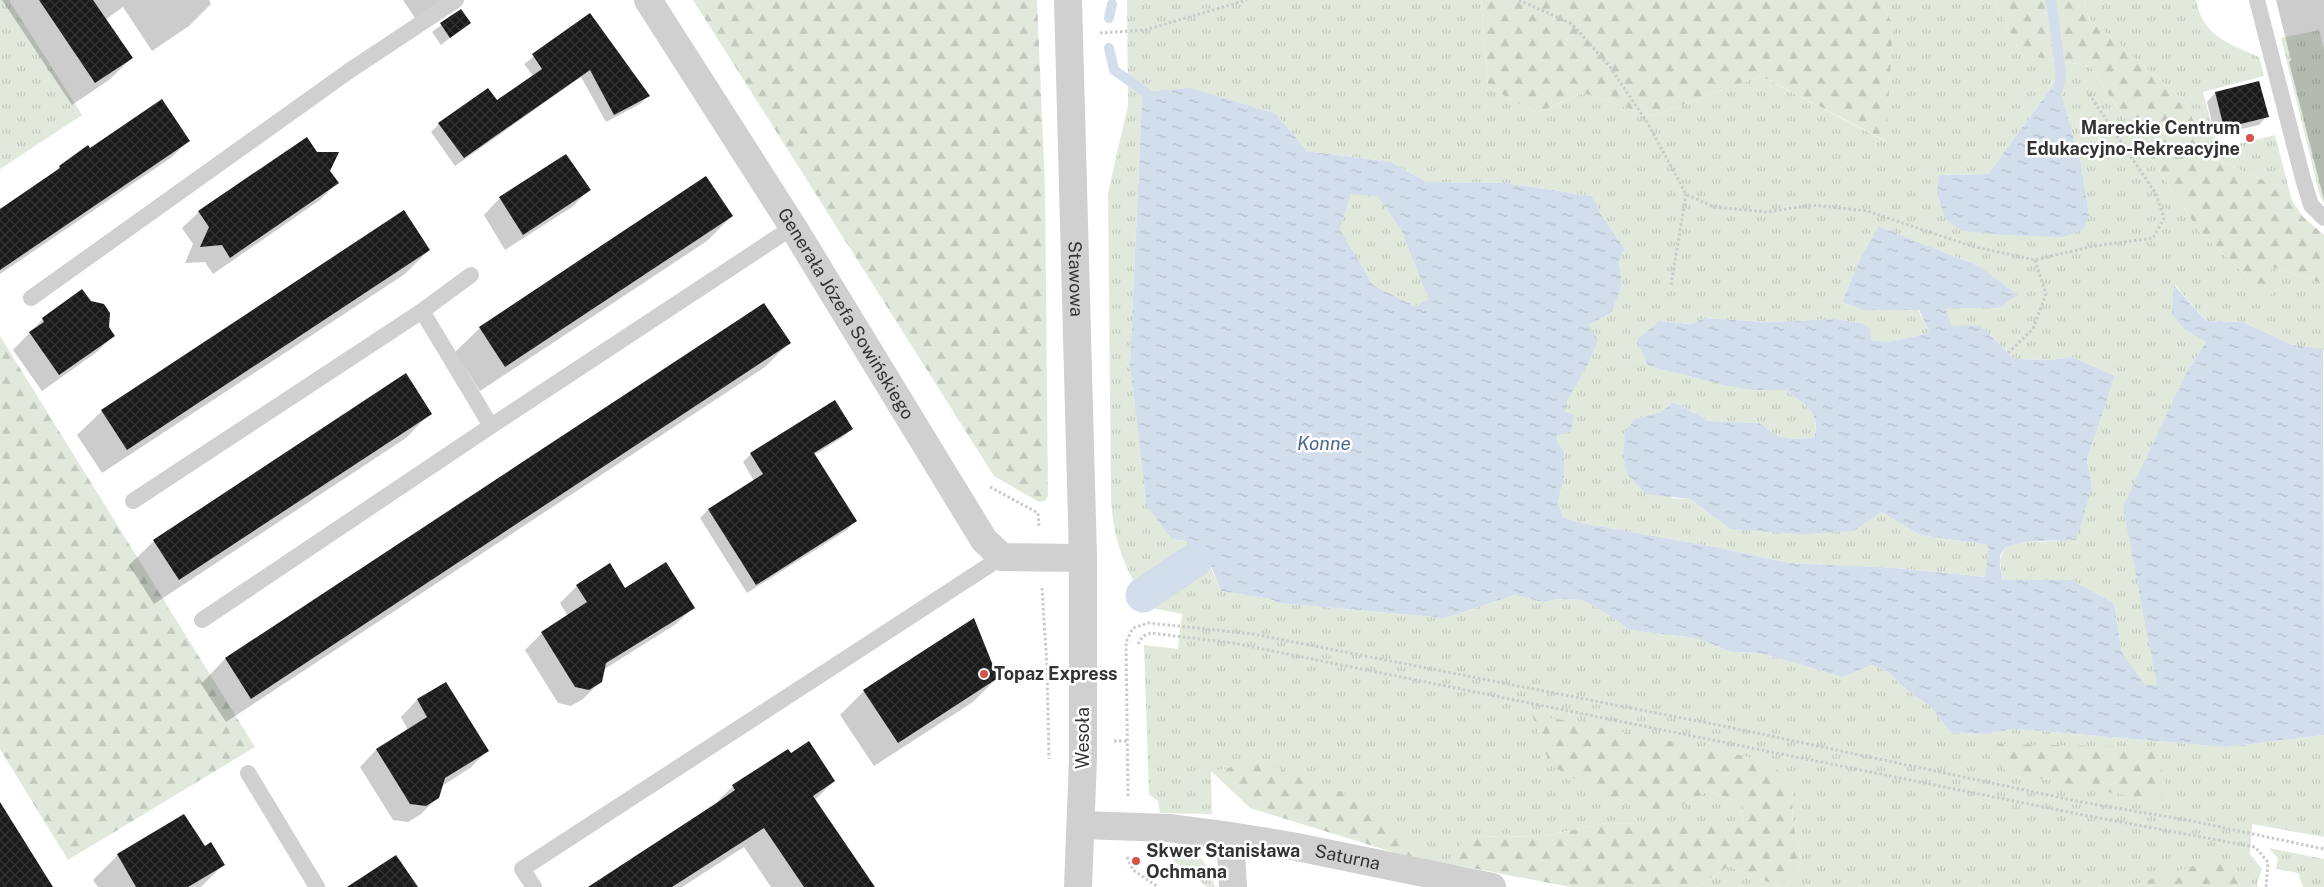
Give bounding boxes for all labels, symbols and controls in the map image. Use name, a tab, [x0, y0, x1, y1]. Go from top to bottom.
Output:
place label: Mareckie Centrum Edukacyjno-Rekreacyjne	[2026, 117, 2240, 159]
marker: Mareckie Centrum Edukacyjno-Rekreacyjne	[2244, 132, 2256, 144]
street label: Generała Józefa Sowińskiego	[774, 204, 919, 423]
street label: Stawowa	[1064, 241, 1088, 317]
water label: Konne	[1297, 432, 1351, 454]
place label: Topaz Express	[994, 663, 1118, 684]
marker: Topaz Express	[978, 668, 990, 680]
street label: Wesoła	[1072, 707, 1093, 769]
place label: Skwer Stanisława Ochmana	[1146, 840, 1300, 882]
street label: Saturna	[1313, 840, 1382, 874]
marker: Skwer Stanisława Ochmana	[1130, 855, 1142, 867]

